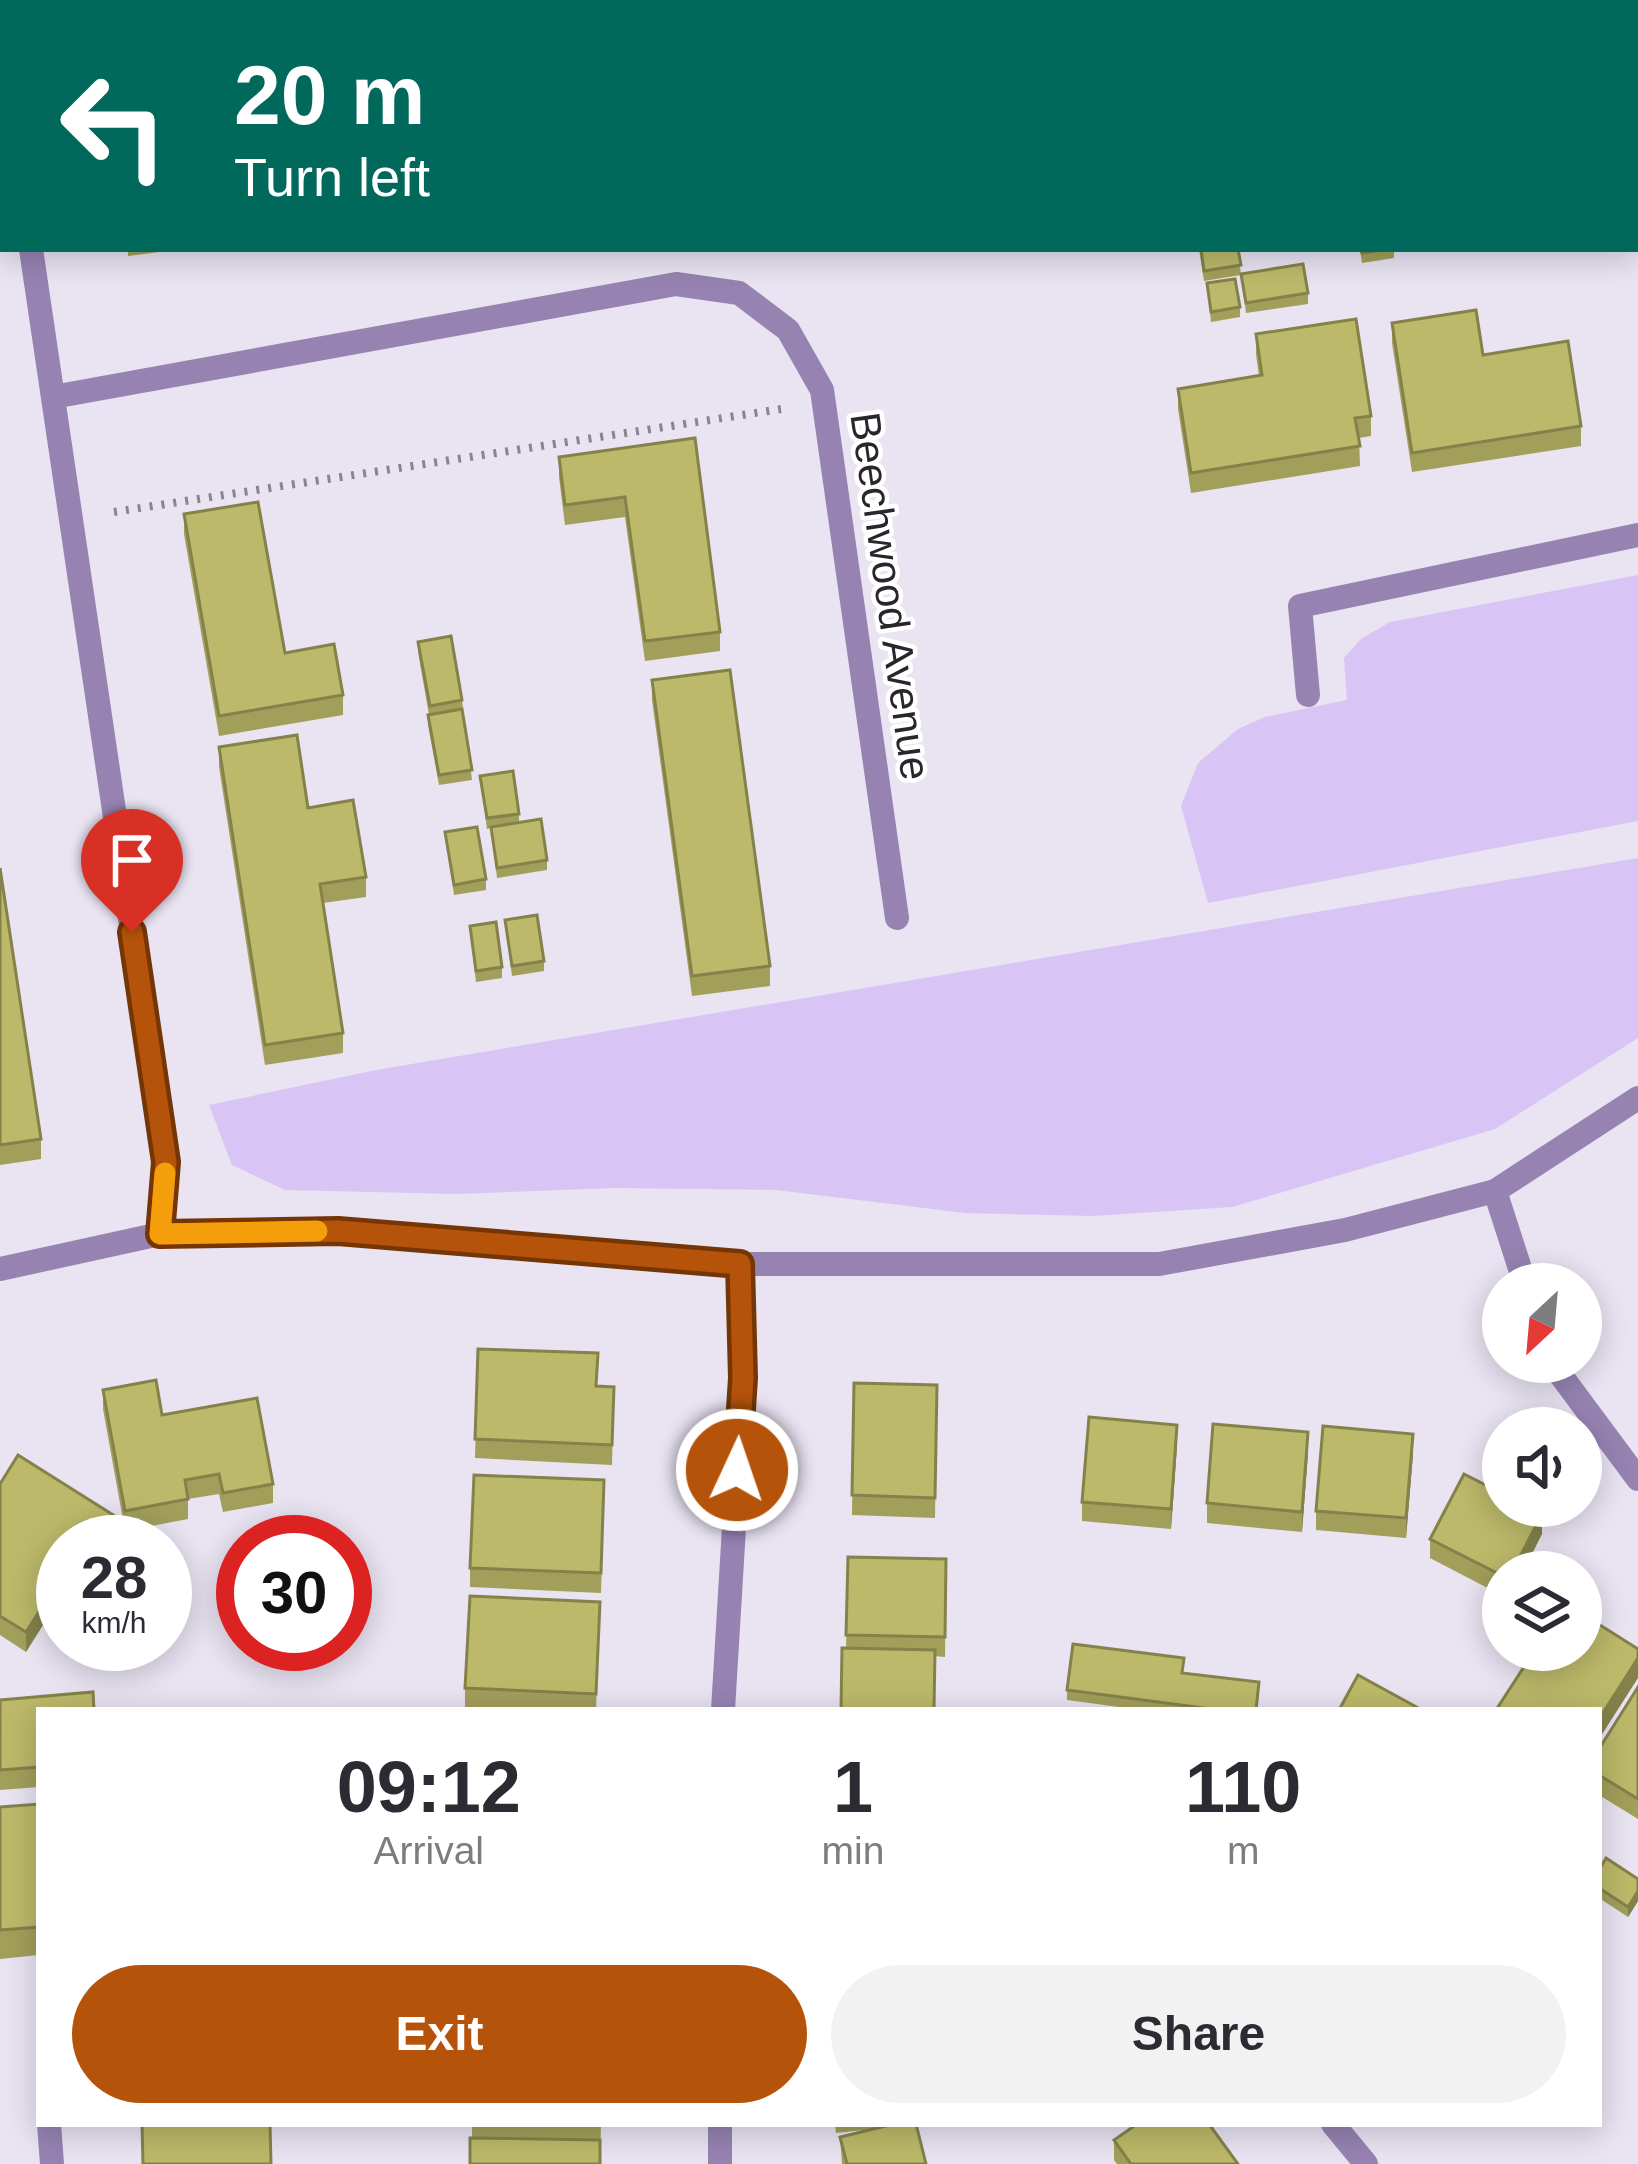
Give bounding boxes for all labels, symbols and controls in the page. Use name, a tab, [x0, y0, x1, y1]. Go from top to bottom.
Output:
icon: left	[36, 48, 192, 204]
text: 20 m	[234, 48, 425, 142]
text: Turn left	[234, 147, 430, 207]
street label: Beechwood Avenue	[841, 409, 940, 783]
pin	[81, 809, 183, 932]
icon: arrive	[99, 827, 165, 893]
north arrow	[1482, 1263, 1602, 1383]
map controls	[1482, 1263, 1602, 1671]
position arrow	[674, 1407, 800, 1533]
button: sound	[1482, 1407, 1602, 1527]
speed limit sign: 30	[216, 1515, 372, 1671]
text: 28	[81, 1544, 147, 1611]
button: layers	[1482, 1551, 1602, 1671]
text: km/h	[81, 1606, 147, 1639]
text: 09:12	[337, 1747, 521, 1827]
text: 1	[833, 1747, 873, 1827]
text: 110	[1185, 1747, 1301, 1827]
text: Arrival	[374, 1829, 484, 1872]
text: min	[822, 1829, 884, 1872]
text: m	[1227, 1829, 1259, 1872]
button: Exit	[72, 1965, 807, 2103]
button: Share	[831, 1965, 1566, 2103]

